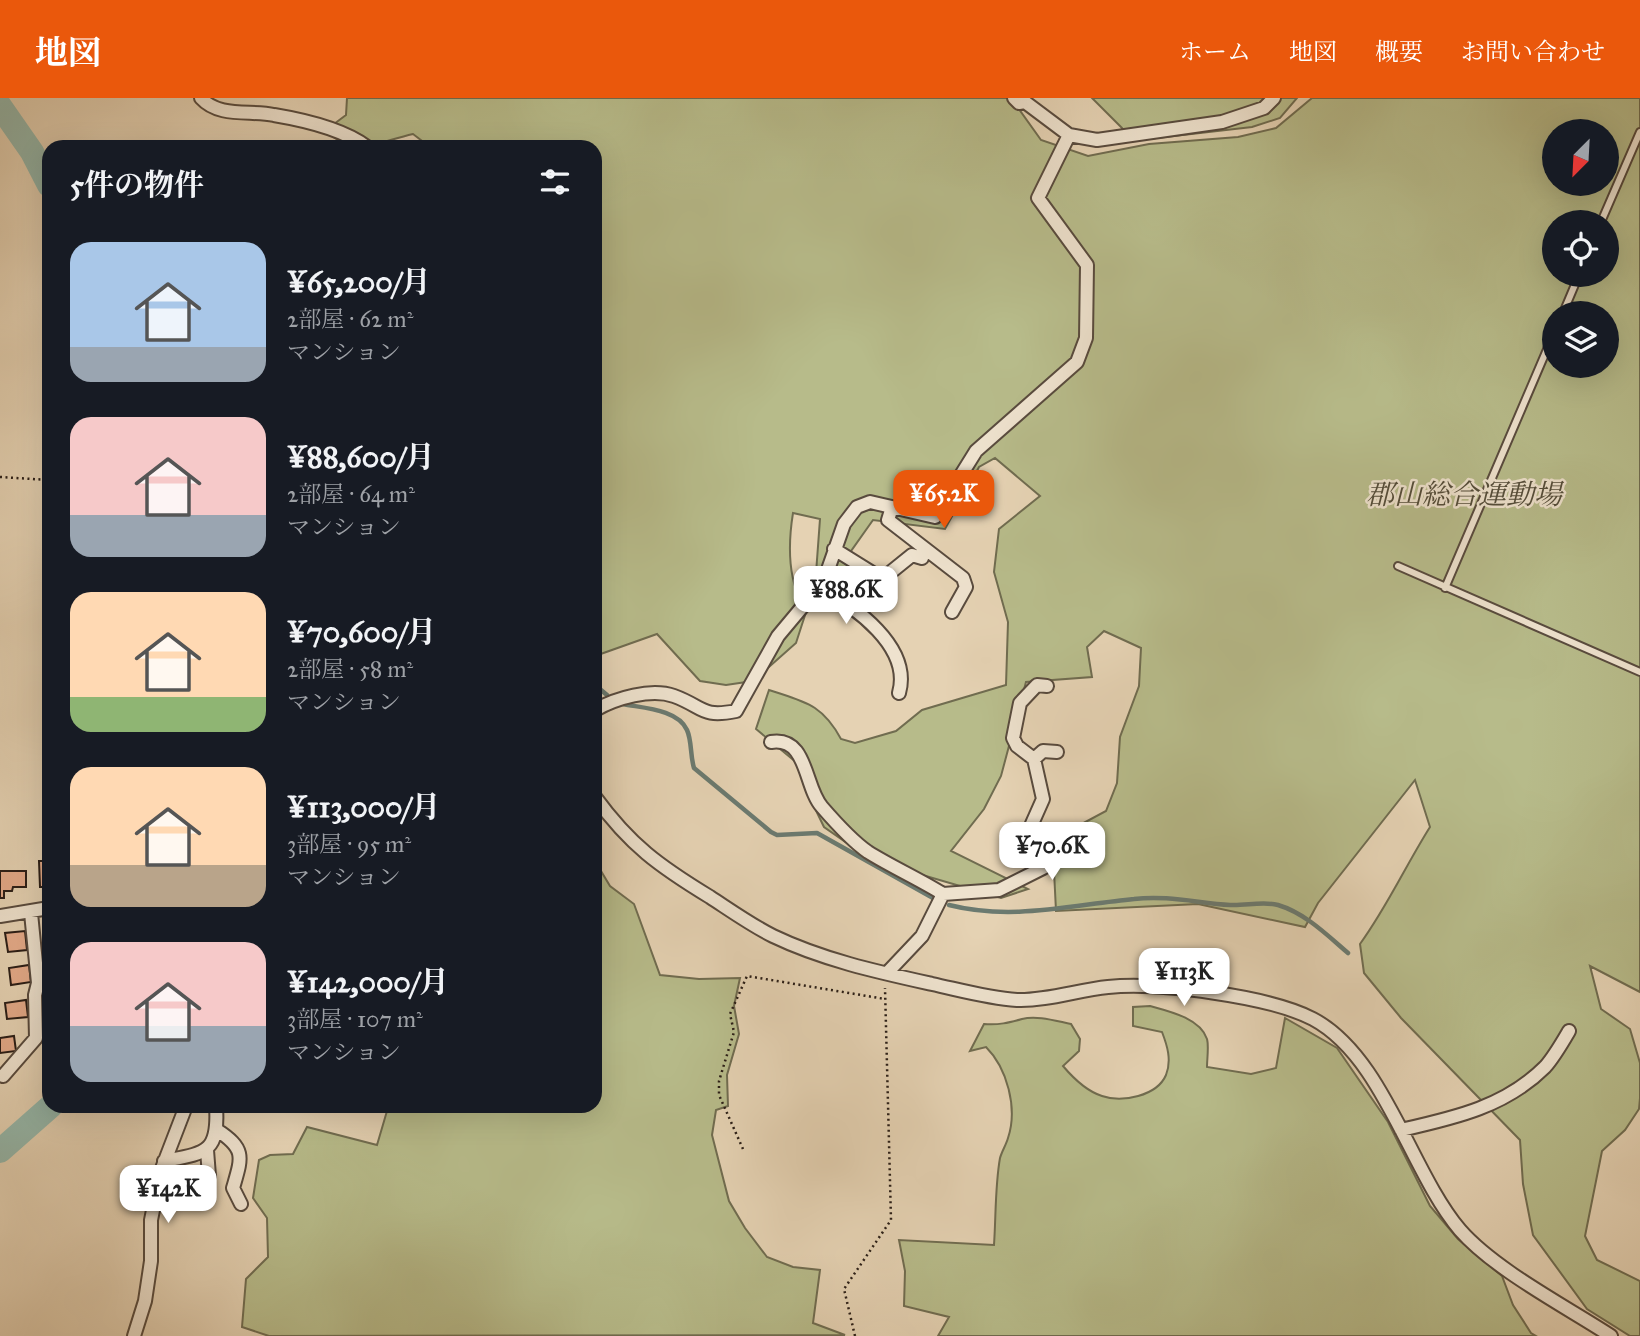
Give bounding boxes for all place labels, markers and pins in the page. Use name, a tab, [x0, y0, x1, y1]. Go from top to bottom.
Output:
pin: ¥65.2K	[887, 470, 1001, 530]
pin: ¥88.6K	[789, 566, 903, 626]
pin: ¥70.6K	[995, 822, 1109, 882]
pin: ¥113K	[1135, 948, 1233, 1008]
pin: ¥142K	[119, 1166, 217, 1225]

